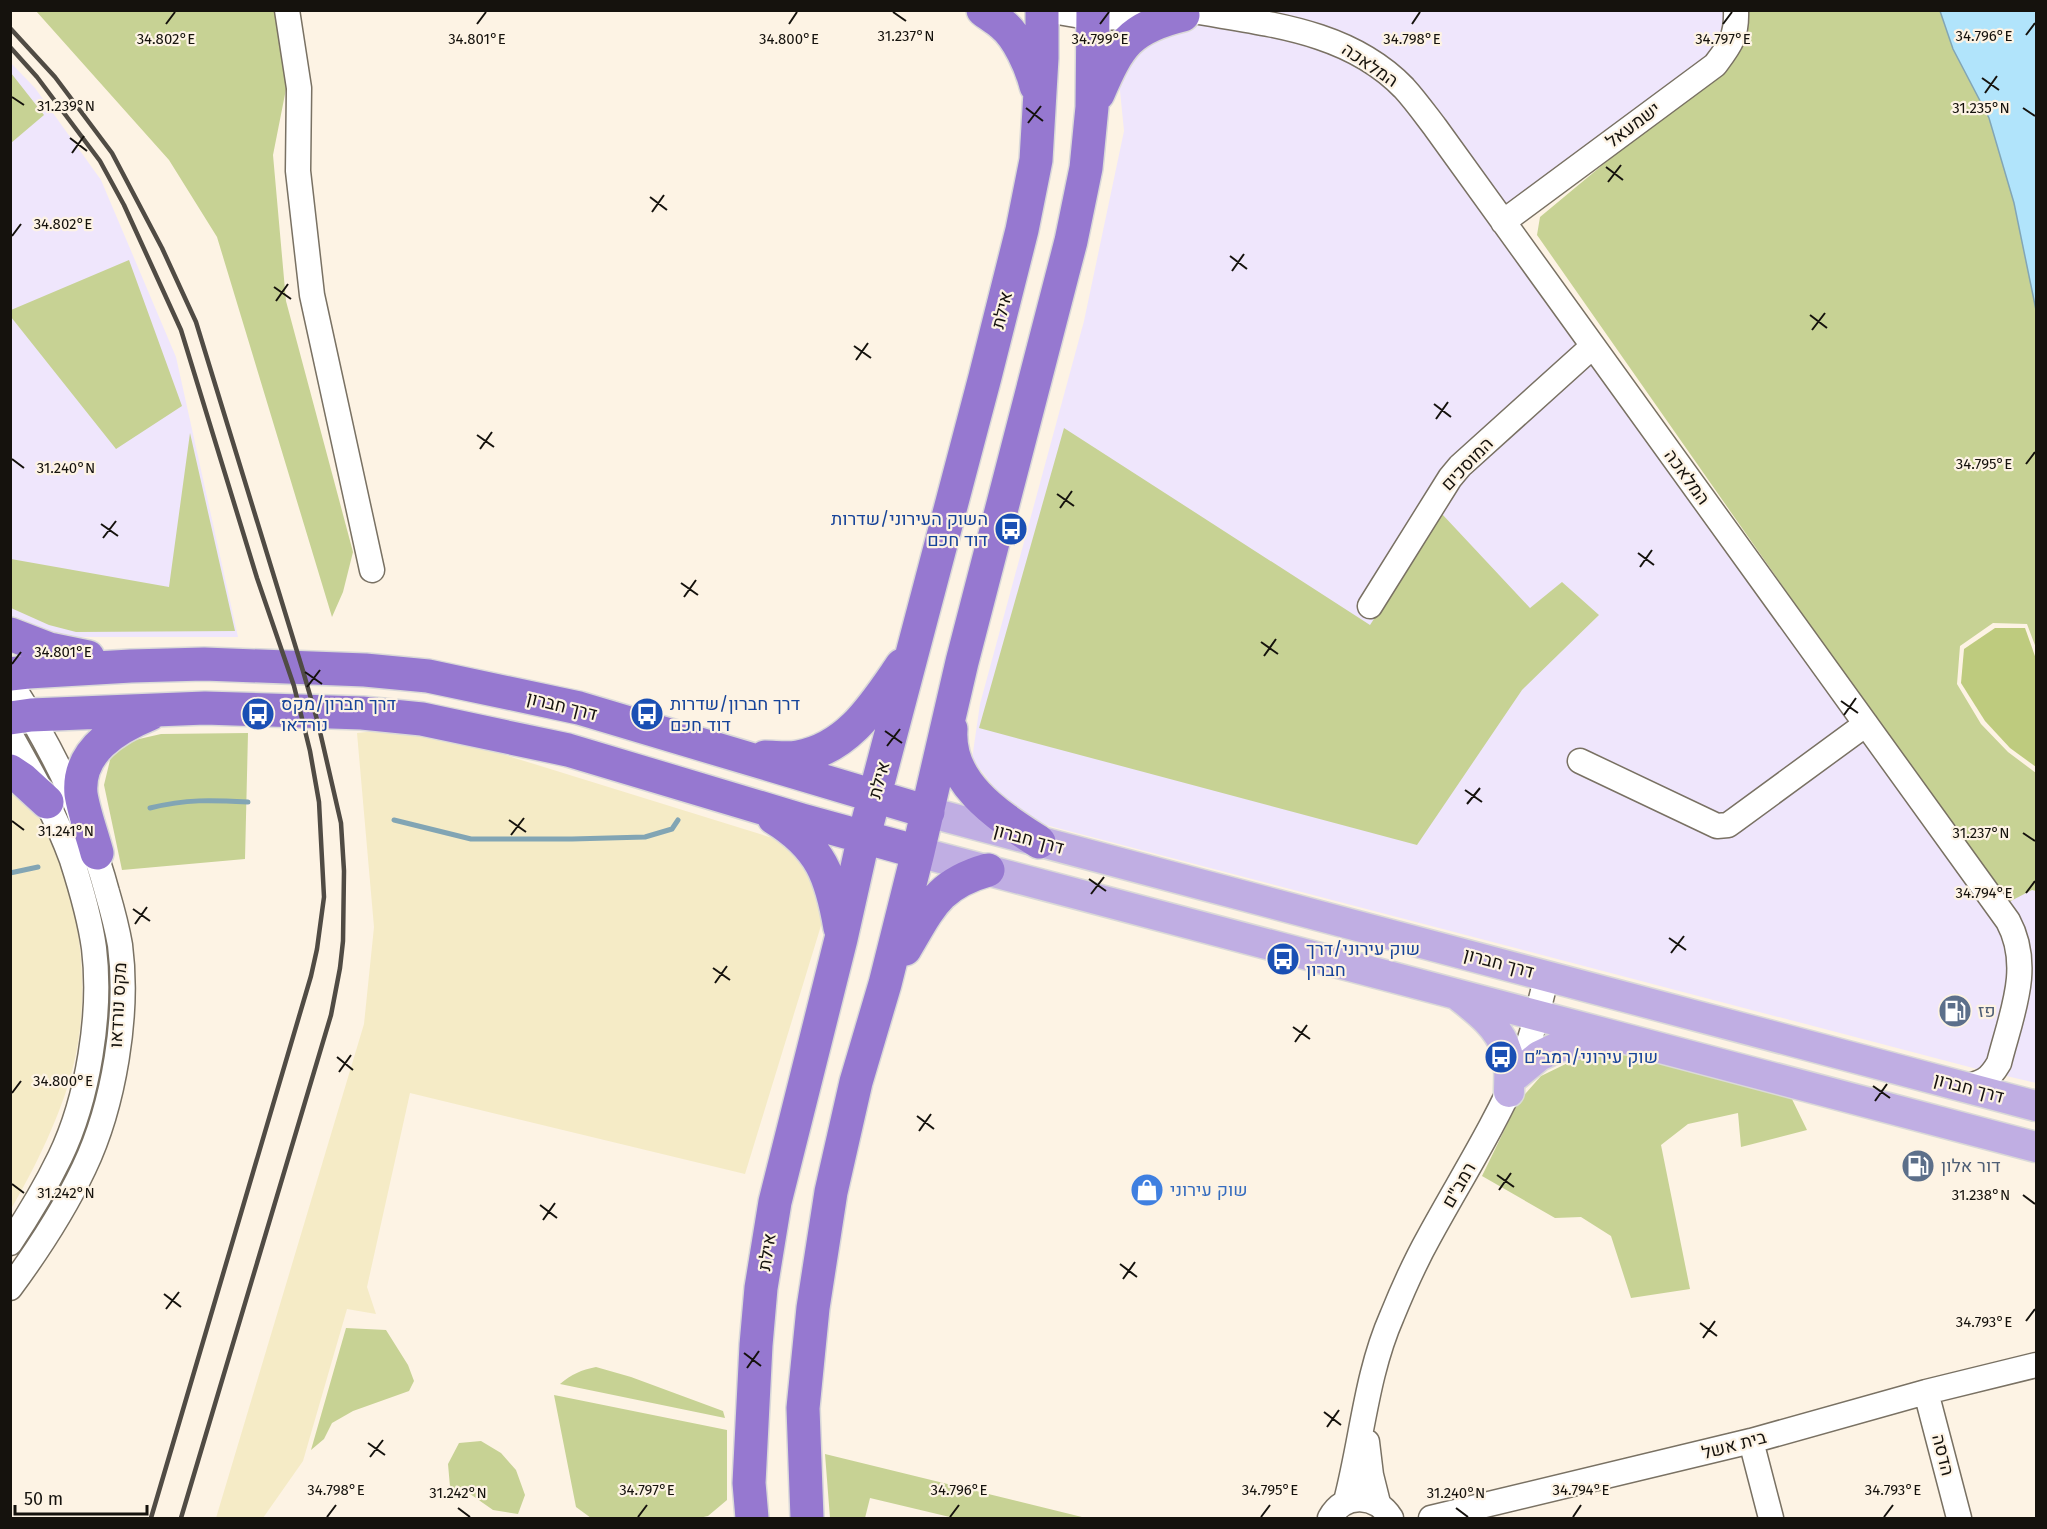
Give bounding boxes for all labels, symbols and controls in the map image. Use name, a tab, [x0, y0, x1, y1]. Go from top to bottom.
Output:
text: 31.237°N	[878, 27, 934, 45]
text: 34.796°E	[1956, 27, 2012, 45]
text: 34.802°E	[137, 30, 195, 48]
text: 34.801°E	[448, 30, 506, 48]
text: 34.800°E	[759, 30, 819, 48]
text: 34.799°E	[1071, 30, 1129, 48]
text: 34.798°E	[1383, 30, 1441, 48]
text: 34.797°E	[1695, 30, 1751, 48]
street label: המלאכה	[1338, 38, 1402, 92]
text: 31.239°N	[37, 97, 95, 115]
street label: ישמעאל	[1601, 97, 1665, 153]
text: 31.235°N	[1952, 99, 2010, 117]
text: 34.802°E	[34, 215, 92, 233]
street label: אילת	[987, 289, 1017, 331]
street label: המוסכים	[1436, 433, 1498, 495]
street label: המלאכה	[1660, 445, 1714, 509]
text: 34.795°E	[1956, 455, 2012, 473]
text: 31.240°N	[37, 459, 95, 477]
place label: השוק העירוני/שדרות דוד חכם	[831, 508, 988, 551]
bus stop icon: השוק העירוני/שדרות דוד חכם	[993, 511, 1029, 547]
text: 34.801°E	[34, 643, 92, 661]
street label: דרך חברון	[525, 687, 599, 725]
place label: דרך חברון/מקס נורדאו	[281, 693, 396, 736]
place label: דרך חברון/שדרות דוד חכם	[670, 693, 800, 736]
bus stop icon: דרך חברון/מקס נורדאו	[240, 696, 276, 732]
bus stop icon: דרך חברון/שדרות דוד חכם	[629, 696, 665, 732]
street label: אילת	[864, 759, 894, 801]
street label: דרך חברון	[992, 819, 1066, 859]
text: 31.241°N	[38, 822, 94, 840]
text: 31.237°N	[1953, 824, 2009, 842]
text: 34.794°E	[1956, 884, 2012, 902]
place label: שוק עירוני/דרך חברון	[1306, 938, 1420, 981]
bus stop icon: שוק עירוני/דרך חברון	[1265, 941, 1301, 977]
street label: דרך חברון	[1462, 943, 1536, 983]
street label: מקס נורדאו	[105, 962, 131, 1048]
fuel station icon: פז	[1937, 993, 1973, 1029]
place label: פז	[1978, 1000, 1996, 1022]
bus stop icon: שוק עירוני/רמב״ם	[1483, 1039, 1519, 1075]
place label: שוק עירוני/רמב״ם	[1524, 1046, 1658, 1068]
street label: דרך חברון	[1932, 1068, 2006, 1108]
text: 34.800°E	[33, 1072, 93, 1090]
fuel station icon: דור אלון	[1900, 1148, 1936, 1184]
place label: דור אלון	[1941, 1155, 2001, 1177]
street label: רמב"ם	[1437, 1159, 1481, 1211]
shop icon: שוק עירוני	[1129, 1172, 1165, 1208]
place label: שוק עירוני	[1170, 1179, 1248, 1201]
text: 31.242°N	[37, 1184, 95, 1202]
text: 31.238°N	[1952, 1186, 2010, 1204]
street label: אילת	[753, 1232, 781, 1272]
text: 34.793°E	[1956, 1313, 2012, 1331]
street label: בית אשל	[1699, 1426, 1769, 1464]
street label: הדסה	[1927, 1432, 1959, 1478]
scale bar	[15, 1478, 147, 1516]
text: 34.798°E	[307, 1481, 365, 1499]
text: 34.797°E	[619, 1481, 675, 1499]
text: 34.796°E	[931, 1481, 987, 1499]
text: 34.795°E	[1242, 1481, 1298, 1499]
text: 34.794°E	[1553, 1481, 1609, 1499]
text: 34.793°E	[1865, 1481, 1921, 1499]
text: 31.242°N	[429, 1484, 487, 1502]
text: 31.240°N	[1427, 1484, 1485, 1502]
text: 50 m	[24, 1488, 63, 1510]

